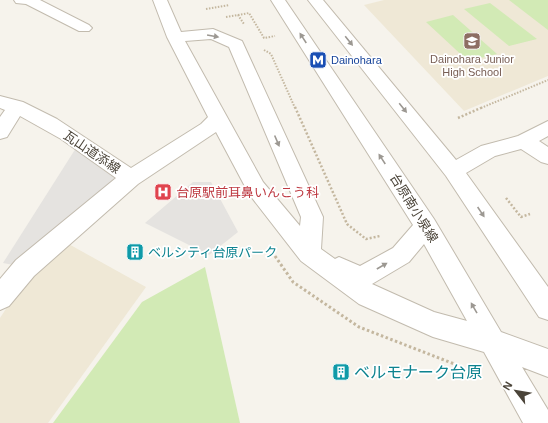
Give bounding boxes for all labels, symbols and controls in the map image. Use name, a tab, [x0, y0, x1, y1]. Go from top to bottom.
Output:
school or university icon: Dainohara Junior High School	[462, 31, 482, 51]
one-way arrow	[207, 33, 219, 39]
one-way arrow	[299, 33, 307, 43]
one-way arrow	[344, 36, 353, 47]
metro station icon: Dainohara	[308, 50, 328, 70]
place label: Dainohara Junior High School	[430, 53, 514, 78]
place label: Dainohara	[331, 54, 383, 66]
one-way arrow	[398, 103, 407, 113]
street label: 瓦山道添線	[61, 128, 123, 176]
one-way arrow	[275, 135, 281, 147]
one-way arrow	[378, 153, 385, 164]
street label: 台原南小泉線	[387, 171, 441, 245]
hospital icon: 台原駅前耳鼻いんこう科	[153, 182, 173, 202]
place label: 台原駅前耳鼻いんこう科	[176, 185, 319, 200]
one-way arrow	[477, 207, 485, 217]
building icon: ベルシティ台原パーク	[125, 242, 145, 262]
place label: ベルシティ台原パーク	[148, 245, 277, 260]
one-way arrow	[376, 262, 388, 269]
one-way arrow	[470, 302, 477, 314]
building icon: ベルモナーク台原	[331, 362, 351, 382]
place label: ベルモナーク台原	[354, 364, 482, 381]
north arrow	[496, 371, 536, 411]
text: N	[500, 379, 515, 392]

